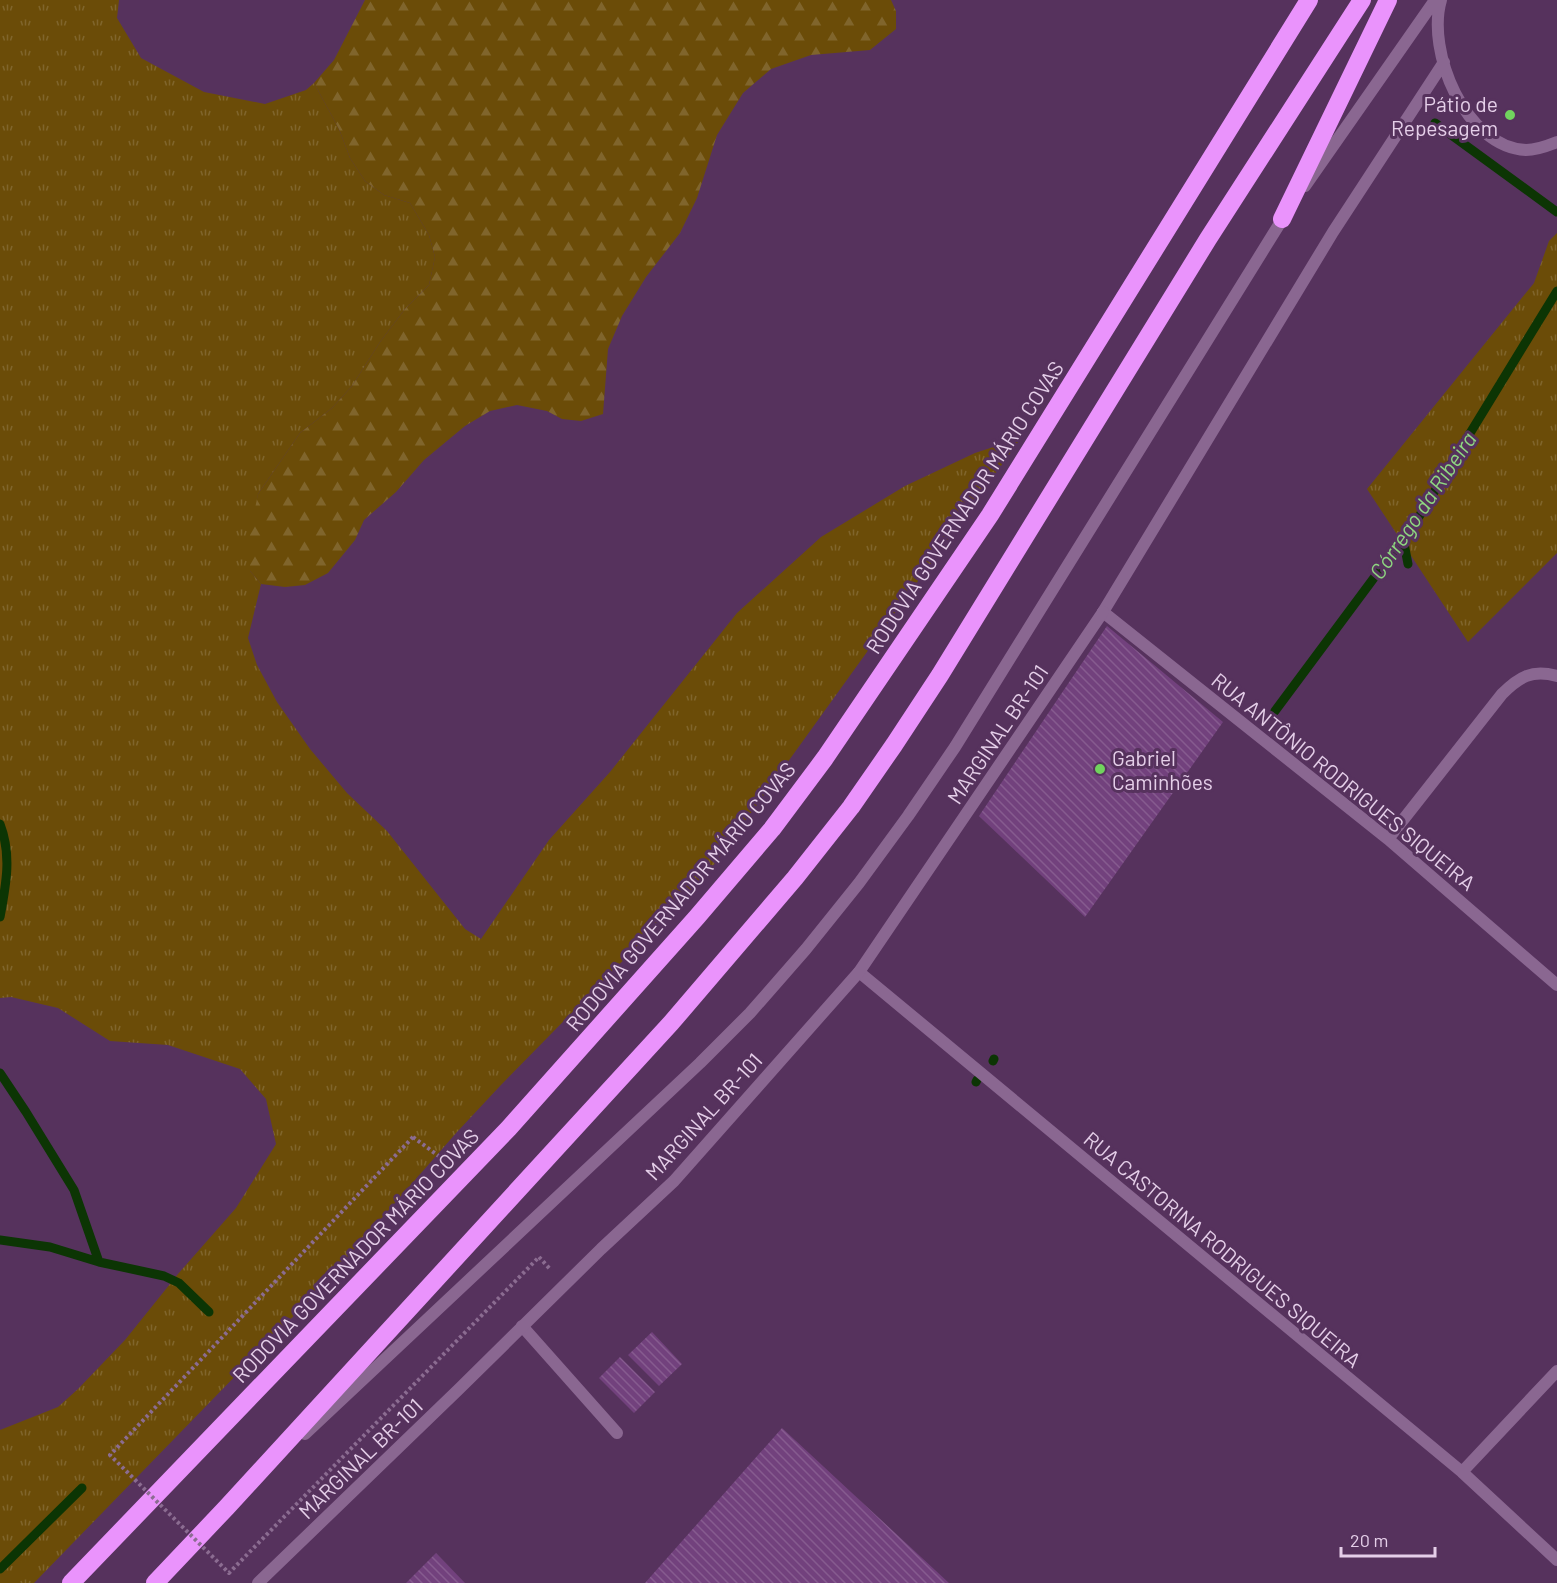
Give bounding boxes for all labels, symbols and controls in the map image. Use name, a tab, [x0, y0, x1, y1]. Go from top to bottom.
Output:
place label: Pátio de Repesagem	[1391, 91, 1498, 140]
marker: Pátio de Repesagem	[1503, 108, 1517, 122]
street label: RODOVIA GOVERNADOR MÁRIO COVAS	[860, 356, 1068, 658]
water label: Córrego da Ribeira	[1363, 426, 1481, 584]
street label: MARGINAL BR-101	[941, 660, 1053, 808]
street label: RUA ANTÔNIO RODRIGUES SIQUEIRA	[1207, 667, 1481, 895]
place label: Gabriel Caminhões	[1112, 745, 1213, 794]
street label: RODOVIA GOVERNADOR MÁRIO COVAS	[560, 756, 800, 1036]
marker: Gabriel Caminhões	[1093, 762, 1107, 776]
street label: MARGINAL BR-101	[639, 1047, 767, 1185]
street label: RODOVIA GOVERNADOR MÁRIO COVAS	[227, 1123, 483, 1387]
street label: RUA CASTORINA RODRIGUES SIQUEIRA	[1079, 1126, 1367, 1373]
street label: MARGINAL BR-101	[293, 1393, 427, 1523]
scale bar	[1341, 1520, 1436, 1558]
text: 20 m	[1350, 1529, 1388, 1551]

